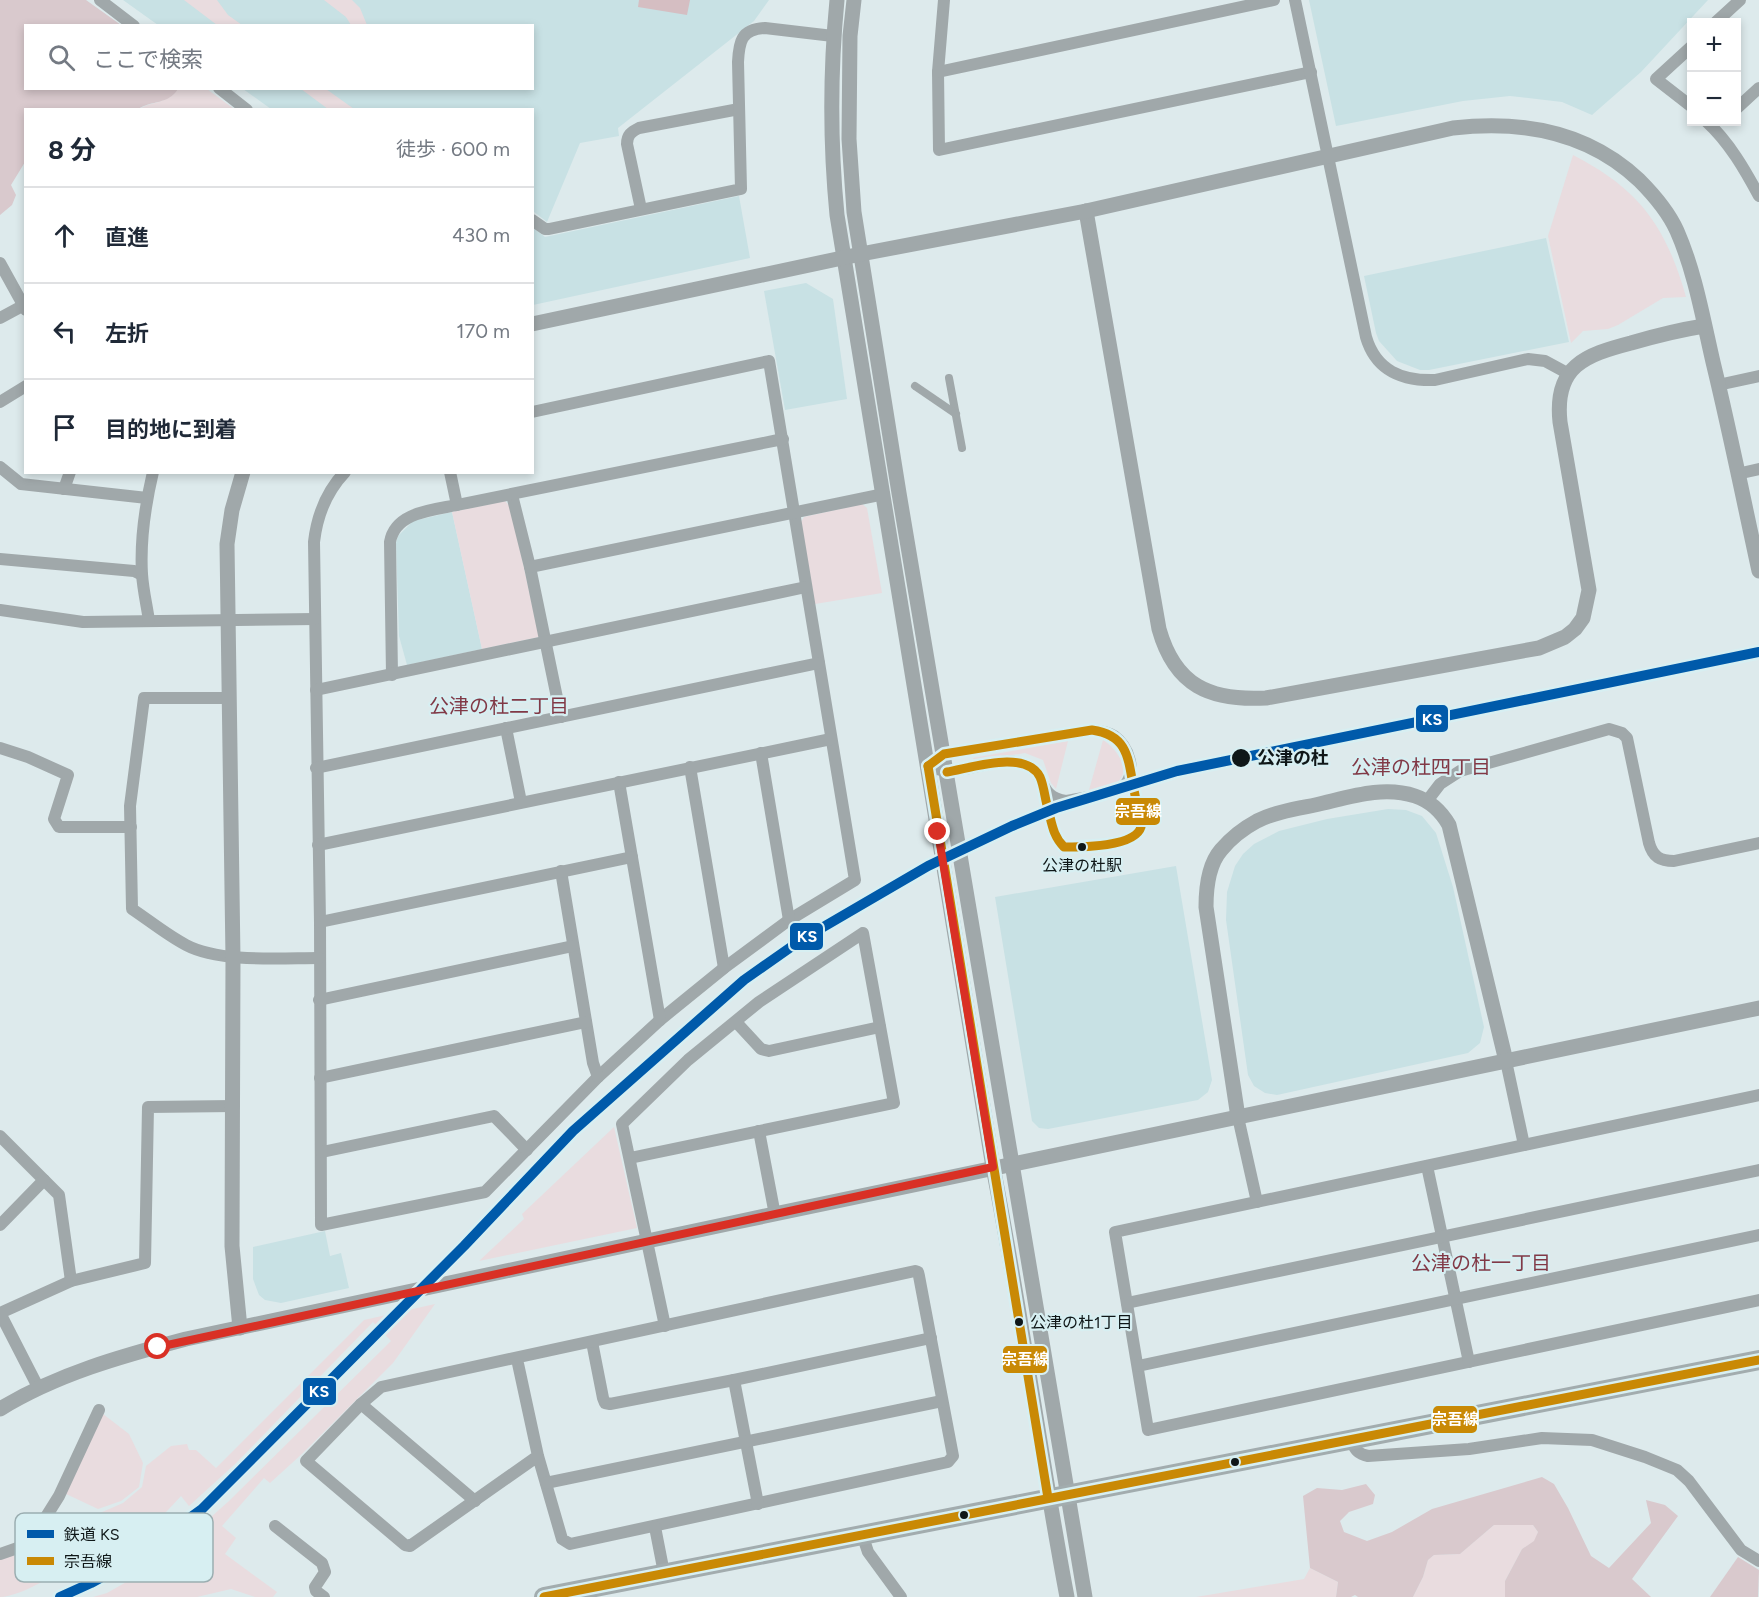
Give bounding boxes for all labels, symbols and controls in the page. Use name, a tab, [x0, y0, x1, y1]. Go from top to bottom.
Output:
map controls	[1687, 18, 1741, 126]
button: +	[1687, 18, 1741, 72]
search box	[24, 24, 534, 90]
icon: search	[45, 41, 78, 74]
text: ここで検索	[93, 46, 203, 73]
button: −	[1687, 72, 1741, 126]
text: 8 分	[48, 134, 96, 166]
text: 徒歩 · 600 m	[396, 137, 510, 161]
icon: ahead	[48, 219, 81, 252]
text: 430 m	[452, 223, 510, 247]
text: 直進	[105, 224, 149, 251]
icon: left	[48, 315, 81, 348]
text: 170 m	[456, 319, 510, 343]
text: 左折	[105, 320, 149, 347]
icon: arrive	[48, 411, 81, 444]
text: 目的地に到着	[105, 416, 237, 443]
district label: 公津の杜二丁目	[429, 694, 569, 718]
line badge: KS	[1415, 704, 1449, 733]
text: KS	[1422, 710, 1442, 729]
marker: 公津の杜	[1230, 747, 1252, 769]
place label: 公津の杜	[1257, 747, 1329, 769]
district label: 公津の杜四丁目	[1351, 755, 1491, 779]
line badge: 宗吾線	[1115, 797, 1161, 826]
text: 宗吾線	[1114, 802, 1162, 821]
route end	[924, 818, 950, 844]
marker: 公津の杜駅	[1076, 841, 1088, 853]
place label: 公津の杜駅	[1042, 856, 1122, 875]
line badge: KS	[789, 922, 824, 951]
text: KS	[797, 927, 817, 946]
district label: 公津の杜一丁目	[1411, 1251, 1551, 1275]
place label: 公津の杜1丁目	[1030, 1313, 1133, 1332]
marker: 公津の杜1丁目	[1013, 1316, 1025, 1328]
route start	[144, 1333, 170, 1359]
line badge: 宗吾線	[1002, 1345, 1048, 1374]
text: 宗吾線	[1001, 1350, 1049, 1369]
line badge: KS	[302, 1377, 337, 1406]
text: KS	[309, 1382, 329, 1401]
line badge: 宗吾線	[1432, 1405, 1478, 1434]
text: 宗吾線	[1431, 1410, 1479, 1429]
unlabelled marker	[1229, 1456, 1241, 1468]
unlabelled marker	[958, 1509, 970, 1521]
legend	[15, 1513, 213, 1582]
text: 鉄道 KS	[64, 1525, 120, 1544]
text: 宗吾線	[64, 1552, 112, 1571]

